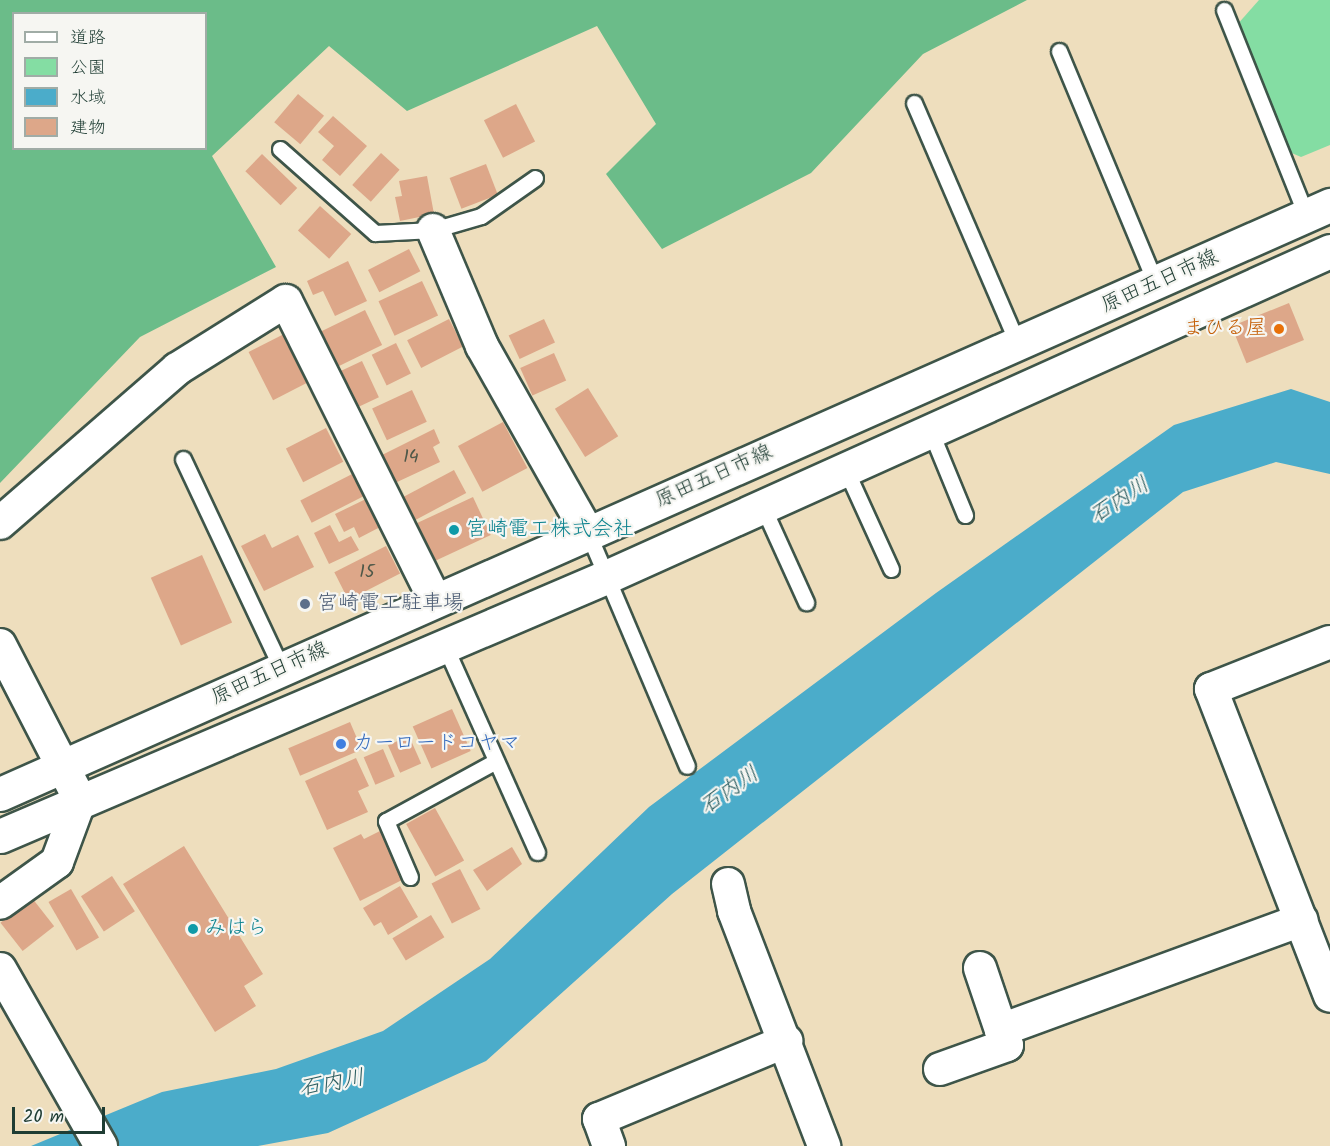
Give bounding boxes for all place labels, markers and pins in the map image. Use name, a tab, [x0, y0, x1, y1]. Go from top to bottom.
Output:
place label: まひる屋	[1183, 316, 1267, 342]
marker: まひる屋	[1272, 322, 1286, 336]
place label: 宮崎電工株式会社	[466, 517, 634, 543]
marker: 宮崎電工株式会社	[447, 523, 461, 537]
place label: 宮崎電工駐車場	[317, 591, 464, 617]
marker: 宮崎電工駐車場	[298, 597, 312, 611]
place label: カーロードコヤマ	[353, 731, 521, 757]
marker: カーロードコヤマ	[334, 737, 348, 751]
place label: みはら	[205, 916, 268, 942]
marker: みはら	[186, 922, 200, 936]

